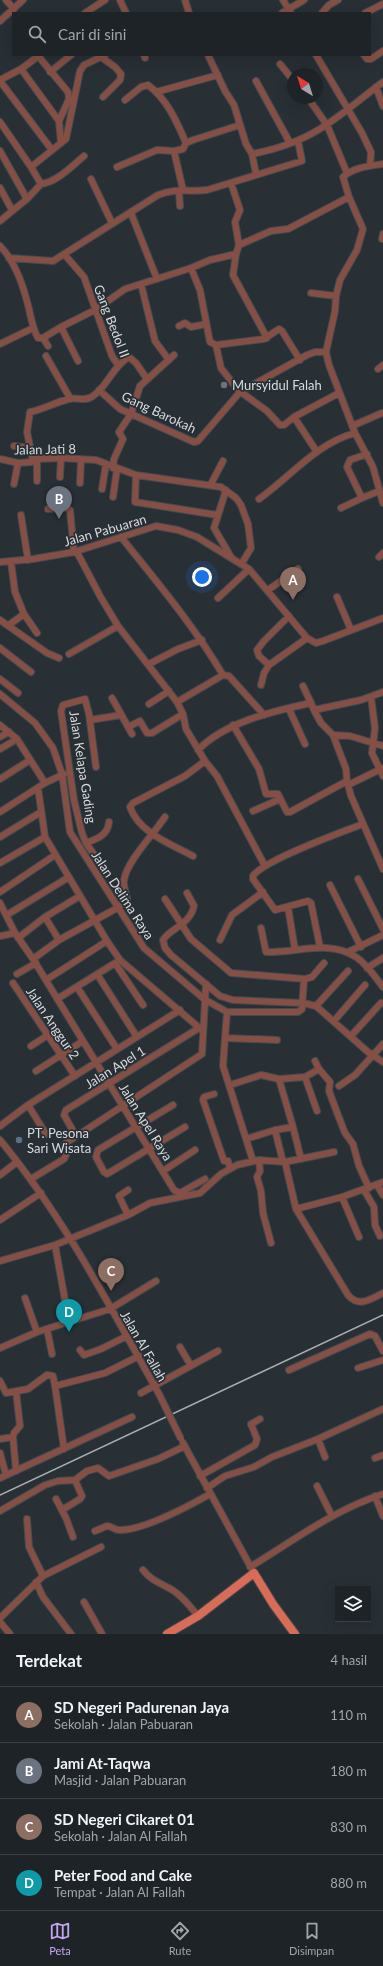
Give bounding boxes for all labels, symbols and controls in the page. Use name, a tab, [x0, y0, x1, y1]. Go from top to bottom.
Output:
search box	[12, 12, 371, 56]
icon: search	[26, 23, 48, 45]
text: Cari di sini	[58, 25, 126, 43]
north arrow	[287, 68, 323, 104]
street label: Gang Bedol II	[91, 282, 133, 360]
place label: Mursyidul Falah	[232, 377, 322, 393]
marker: Mursyidul Falah	[219, 380, 229, 390]
street label: Gang Barokah	[119, 388, 199, 436]
street label: Jalan Jati 8	[14, 440, 76, 458]
pin: B	[46, 486, 72, 519]
street label: Jalan Pabuaran	[62, 511, 148, 549]
your location	[192, 567, 212, 587]
pin: A	[280, 567, 306, 600]
street label: Jalan Kelapa Gading	[66, 710, 100, 825]
street label: Jalan Delima Raya	[88, 848, 158, 942]
street label: Jalan Anggur 2	[23, 984, 83, 1062]
street label: Jalan Apel 1	[82, 1042, 148, 1092]
street label: Jalan Apel Raya	[116, 1080, 176, 1164]
place label: PT. Pesona Sari Wisata	[27, 1125, 91, 1156]
marker: PT. Pesona Sari Wisata	[14, 1135, 24, 1145]
pin: C	[98, 1258, 124, 1291]
pin: D	[56, 1299, 82, 1332]
street label: Jalan Al Fallah	[117, 1308, 171, 1384]
map controls	[335, 1586, 371, 1622]
button: layers	[335, 1586, 371, 1622]
text: Terdekat	[16, 1650, 82, 1671]
text: 4 hasil	[331, 1652, 367, 1668]
text: SD Negeri Padurenan Jaya	[54, 1698, 229, 1716]
text: A	[24, 1707, 34, 1723]
text: 110 m	[330, 1707, 367, 1723]
text: Sekolah · Jalan Pabuaran	[54, 1716, 193, 1732]
text: Jami At-Taqwa	[54, 1754, 151, 1772]
text: B	[25, 1763, 33, 1779]
text: 180 m	[330, 1763, 367, 1779]
text: Masjid · Jalan Pabuaran	[54, 1772, 186, 1788]
text: SD Negeri Cikaret 01	[54, 1810, 195, 1828]
text: C	[25, 1819, 33, 1835]
text: 830 m	[330, 1819, 367, 1835]
text: Sekolah · Jalan Al Fallah	[54, 1828, 187, 1844]
text: Peter Food and Cake	[54, 1866, 192, 1884]
text: D	[24, 1875, 34, 1891]
text: 880 m	[330, 1875, 367, 1891]
text: Tempat · Jalan Al Fallah	[54, 1884, 185, 1900]
tab: Peta	[49, 1920, 71, 1957]
tab: Rute	[169, 1920, 191, 1957]
tab: Disimpan	[289, 1920, 334, 1957]

